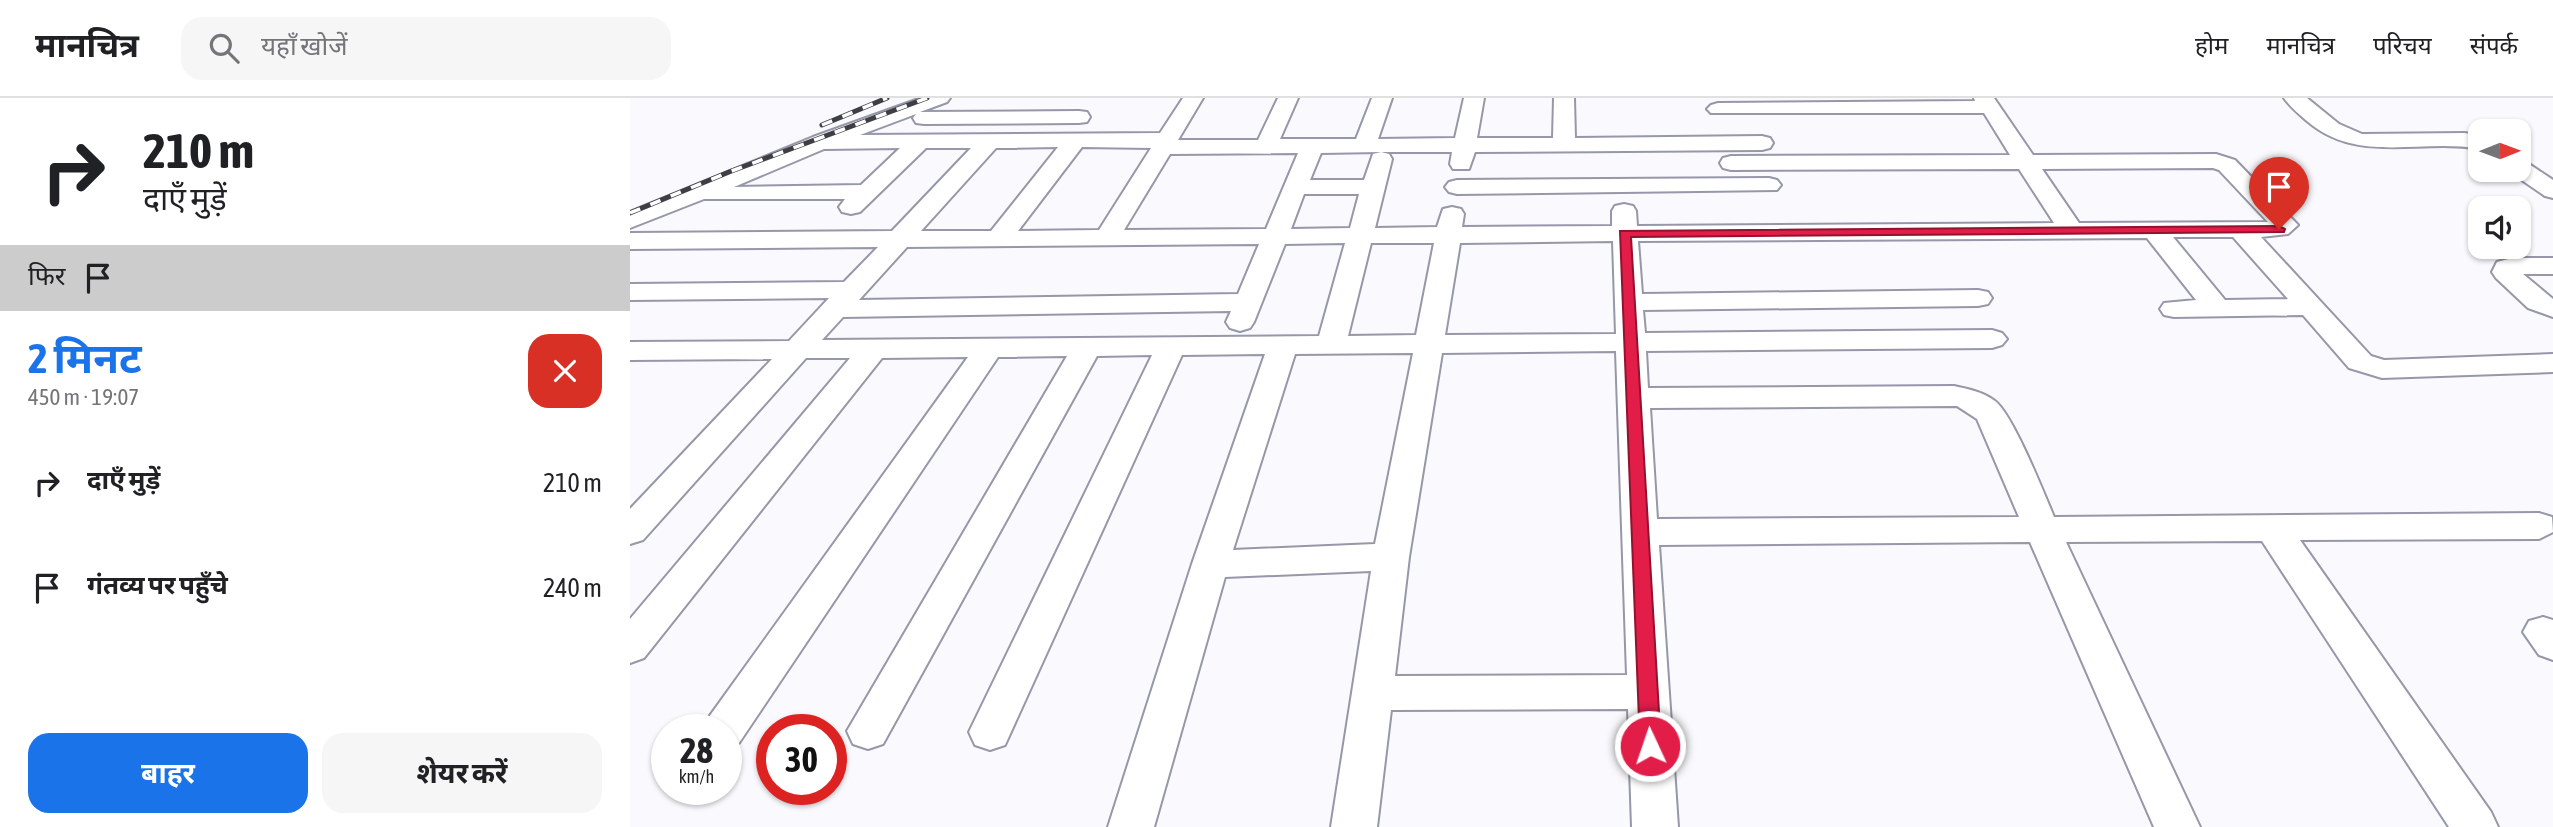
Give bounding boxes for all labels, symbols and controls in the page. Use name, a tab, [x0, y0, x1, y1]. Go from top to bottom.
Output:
search box	[181, 17, 671, 80]
text: मानचित्र	[35, 26, 139, 64]
icon: search	[205, 29, 243, 67]
text: यहाँ खोजें	[261, 31, 348, 61]
text: होम	[2195, 32, 2228, 59]
text: मानचित्र	[2266, 32, 2335, 59]
text: परिचय	[2373, 32, 2432, 59]
text: संपर्क	[2470, 32, 2518, 59]
north arrow	[2468, 119, 2530, 182]
map controls	[2468, 119, 2531, 259]
text: 210 m	[143, 122, 254, 178]
icon: right	[28, 126, 119, 217]
pin	[2249, 157, 2309, 229]
icon: arrive	[2260, 168, 2298, 206]
text: दाएँ मुड़ें	[143, 180, 227, 217]
button: sound	[2468, 196, 2531, 259]
icon: arrive	[79, 259, 117, 297]
text: फिर	[28, 261, 65, 291]
text: 2 मिनट	[28, 334, 142, 382]
button: close	[528, 334, 602, 408]
text: 450 m · 19:07	[28, 384, 139, 410]
icon: right	[28, 464, 66, 502]
text: दाएँ मुड़ें	[87, 465, 160, 495]
text: 210 m	[543, 468, 602, 498]
icon: arrive	[28, 569, 66, 607]
text: गंतव्य पर पहुँचे	[87, 570, 228, 600]
text: 240 m	[543, 573, 602, 603]
position arrow	[1613, 709, 1687, 783]
speed limit sign: 30	[756, 714, 847, 805]
text: 28	[680, 730, 713, 770]
button: बाहर	[28, 733, 308, 813]
button: शेयर करें	[322, 733, 602, 813]
text: km/h	[679, 766, 714, 787]

